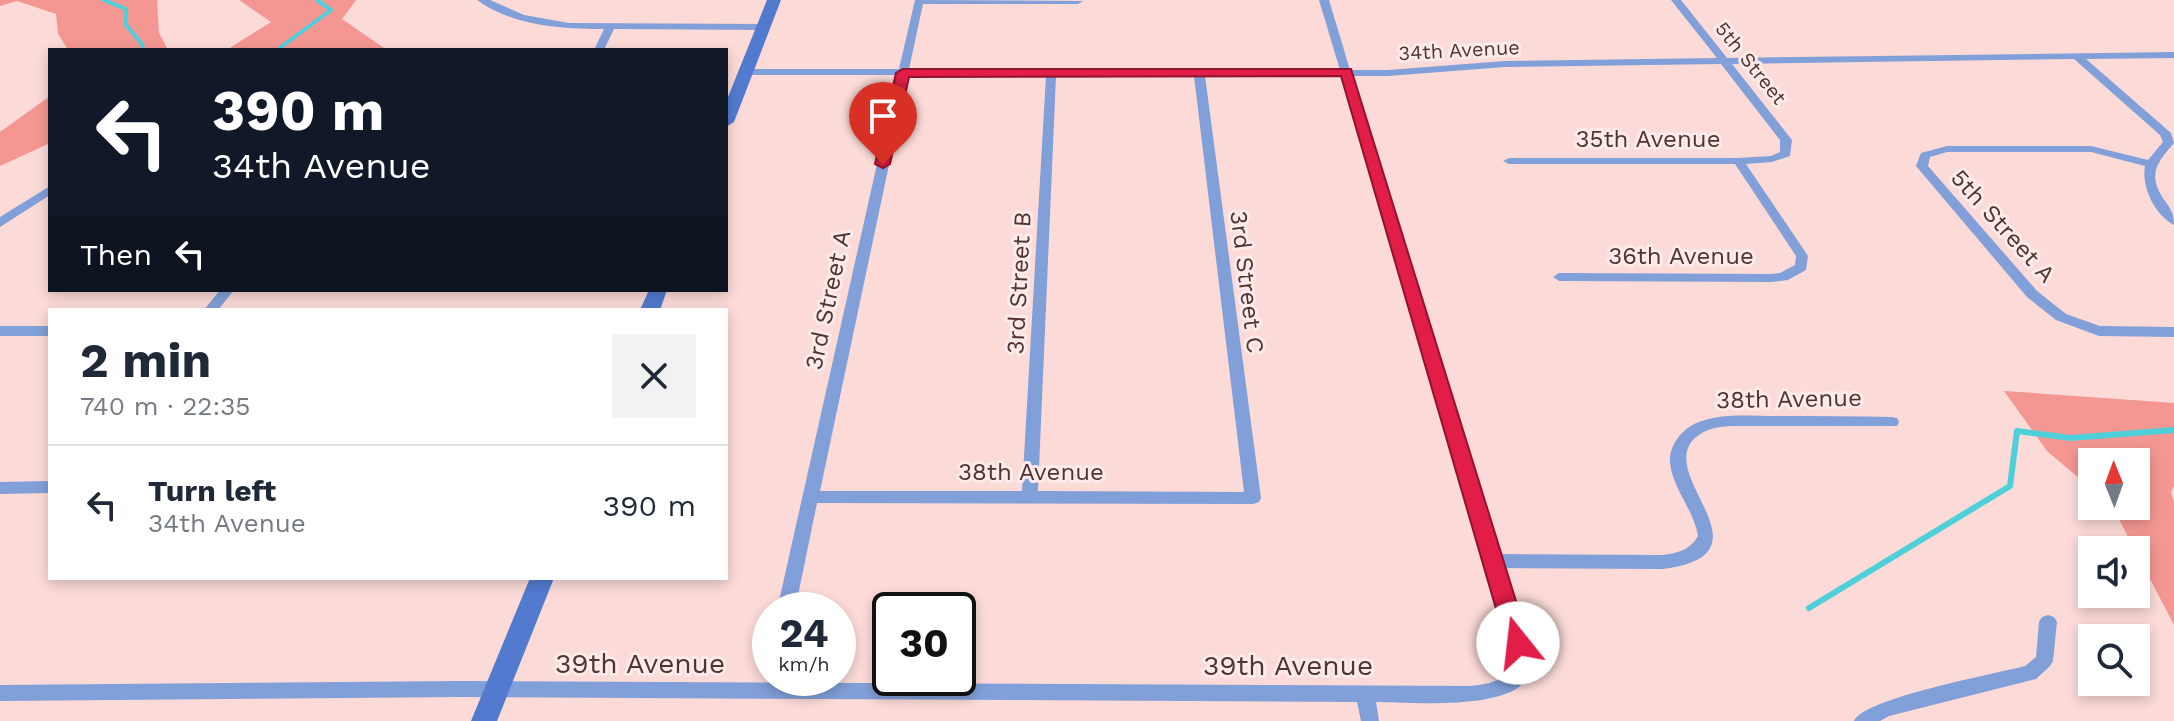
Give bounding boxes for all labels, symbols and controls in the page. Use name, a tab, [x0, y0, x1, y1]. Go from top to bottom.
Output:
street label: 5th Street	[1710, 17, 1792, 110]
street label: 34th Avenue	[1398, 35, 1520, 65]
text: 390 m	[212, 78, 384, 144]
icon: left	[80, 80, 184, 184]
pin	[849, 82, 917, 164]
icon: arrive	[861, 94, 905, 138]
street label: 35th Avenue	[1576, 125, 1720, 153]
text: 34th Avenue	[212, 145, 431, 187]
street label: 5th Street A	[1945, 164, 2061, 288]
street label: 3rd Street C	[1224, 209, 1270, 355]
street label: 3rd Street B	[1001, 211, 1037, 355]
street label: 3rd Street A	[800, 228, 856, 372]
icon: left	[168, 232, 212, 276]
text: Then	[80, 237, 152, 272]
street label: 36th Avenue	[1608, 242, 1754, 270]
text: 2 min	[80, 332, 211, 389]
button: close	[612, 334, 696, 418]
street label: 38th Avenue	[1716, 384, 1862, 414]
text: 740 m · 22:35	[80, 391, 250, 421]
north arrow	[2078, 448, 2150, 520]
map controls	[2078, 448, 2150, 696]
street label: 38th Avenue	[958, 458, 1104, 486]
text: Turn left	[148, 473, 276, 508]
icon: left	[80, 483, 124, 527]
text: 390 m	[603, 488, 696, 523]
text: 34th Avenue	[148, 508, 306, 538]
button: sound	[2078, 536, 2150, 608]
speed limit sign: 30	[872, 592, 976, 696]
position arrow	[1476, 601, 1560, 685]
text: 24	[779, 610, 829, 657]
button: search	[2078, 624, 2150, 696]
street label: 39th Avenue	[555, 647, 725, 680]
street label: 39th Avenue	[1203, 649, 1373, 682]
text: km/h	[778, 652, 830, 676]

